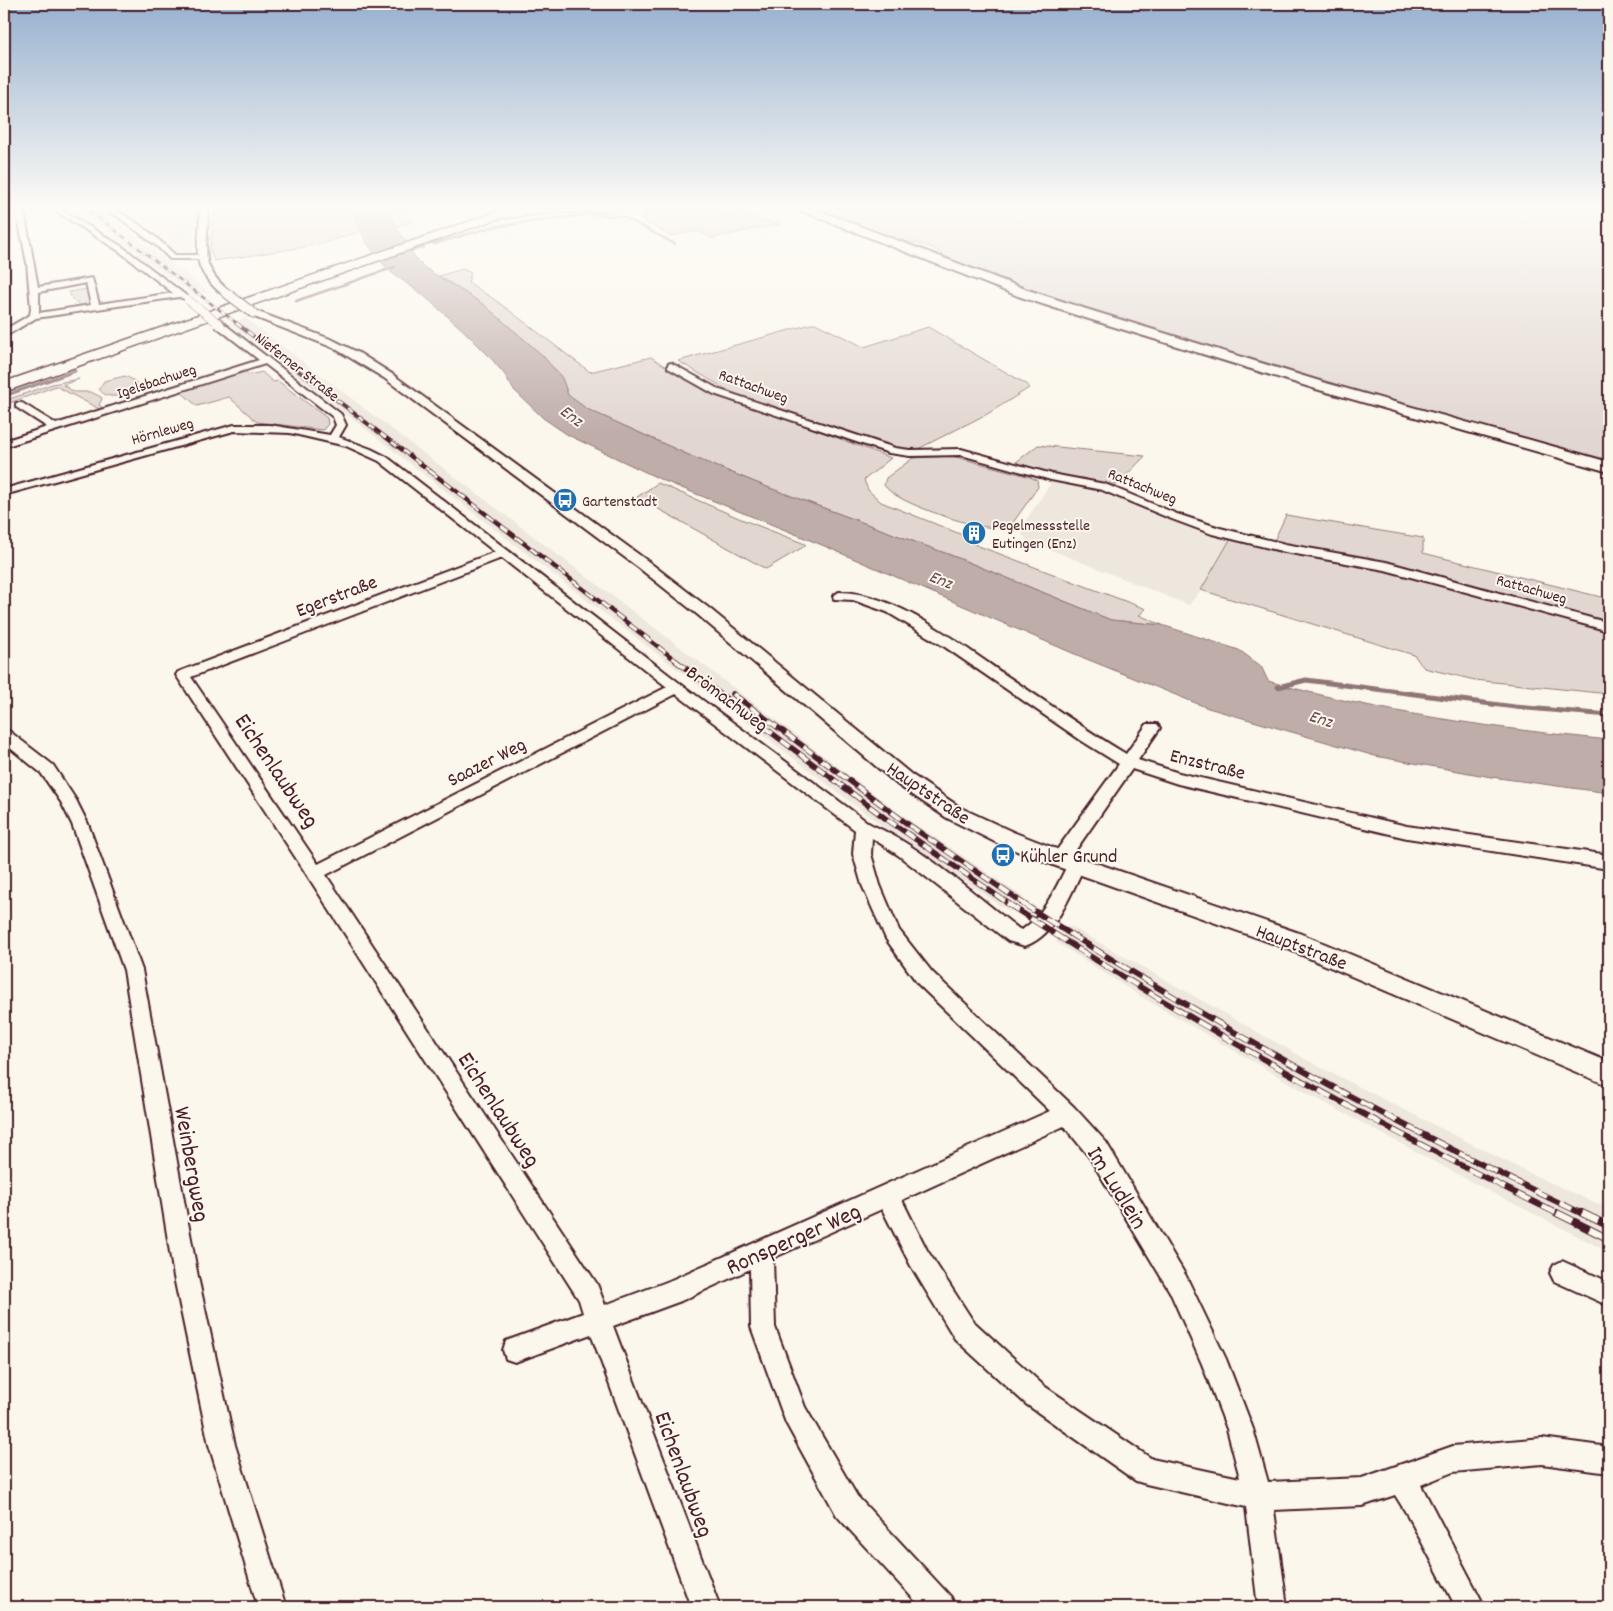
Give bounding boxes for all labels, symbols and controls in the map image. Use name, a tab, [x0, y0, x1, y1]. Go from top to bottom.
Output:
street label: Nieferner Straße	[249, 328, 344, 408]
street label: Igelsbachweg	[114, 359, 199, 406]
street label: Rattachweg	[715, 364, 791, 411]
water label: Enz	[554, 400, 588, 435]
street label: Hörnleweg	[129, 413, 197, 452]
street label: Rattachweg	[1104, 463, 1180, 512]
bus stop icon: Gartenstadt	[552, 487, 578, 513]
place label: Gartenstadt	[582, 491, 658, 514]
place label: Pegelmessstelle Eutingen (Enz)	[992, 515, 1090, 556]
building icon: Pegelmessstelle Eutingen (Enz)	[961, 520, 987, 546]
water label: Enz	[925, 565, 957, 598]
street label: Egerstraße	[292, 569, 382, 626]
street label: Rattachweg	[1493, 569, 1569, 611]
street label: Brömachweg	[679, 660, 773, 741]
water label: Enz	[1305, 705, 1336, 736]
street label: Eichenlaubweg	[225, 708, 326, 836]
street label: Saazer Weg	[443, 732, 532, 795]
street label: Enzstraße	[1167, 743, 1248, 789]
street label: Hauptstraße	[880, 756, 975, 833]
bus stop icon: Kühler Grund	[990, 842, 1016, 868]
place label: Kühler Grund	[1020, 844, 1117, 872]
street label: Hauptstraße	[1251, 919, 1351, 979]
street label: Eichenlaubweg	[447, 1046, 548, 1175]
street label: Weinbergweg	[163, 1104, 217, 1225]
street label: Im Ludlein	[1077, 1140, 1154, 1237]
street label: Ronsperger Weg	[721, 1196, 867, 1286]
street label: Eichenlaubweg	[644, 1407, 721, 1543]

